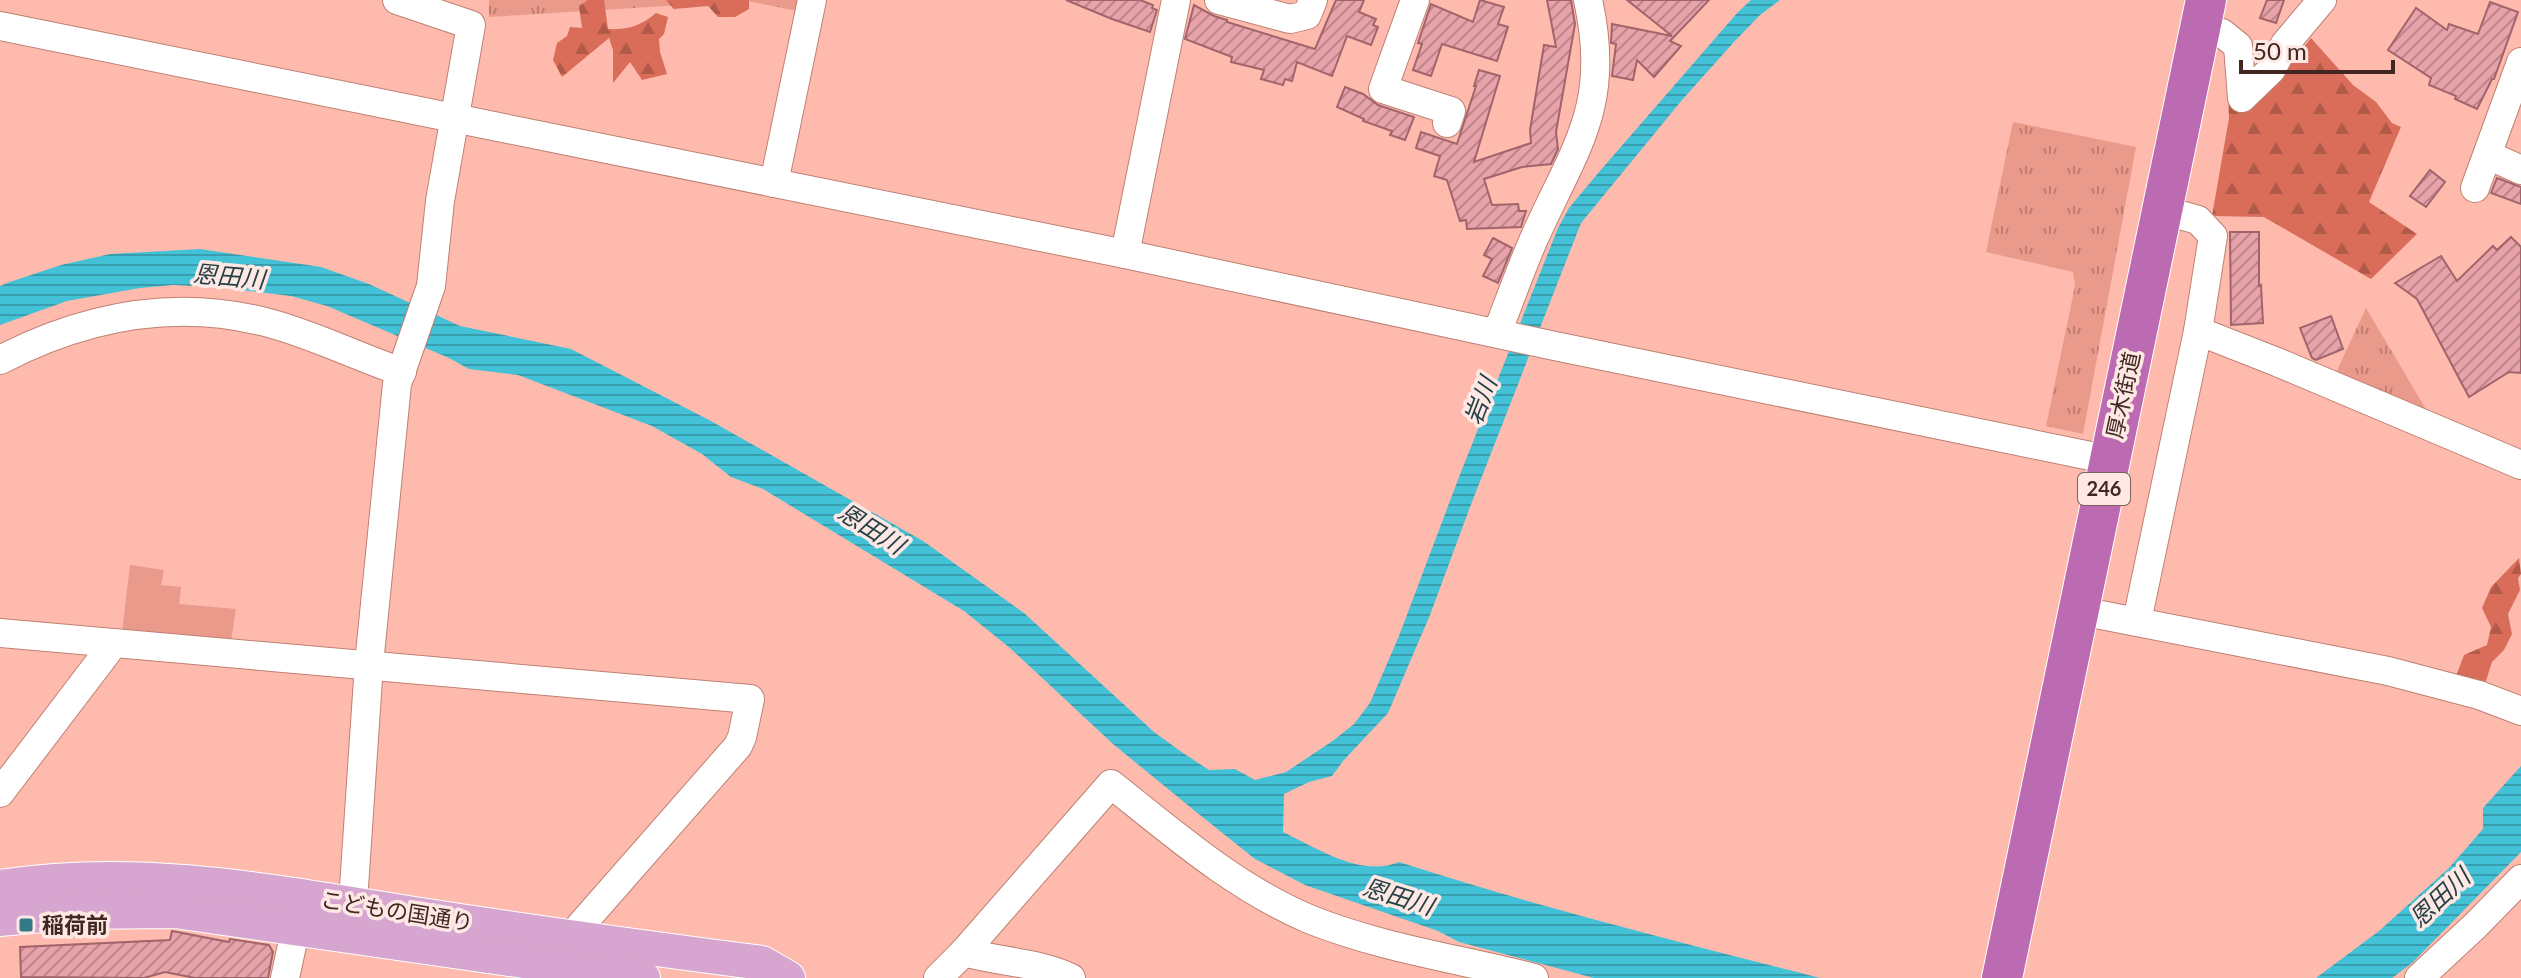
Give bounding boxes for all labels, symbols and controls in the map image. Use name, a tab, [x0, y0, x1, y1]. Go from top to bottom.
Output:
scale bar	[2241, 24, 2393, 74]
text: 50 m	[2253, 36, 2307, 65]
water label: 恩田川	[192, 258, 269, 293]
street label: 厚木街道	[2100, 349, 2145, 441]
water label: 岩川	[1457, 370, 1503, 428]
road number: 246	[2078, 473, 2130, 505]
water label: 恩田川	[834, 496, 913, 561]
water label: 恩田川	[2403, 860, 2477, 932]
water label: 恩田川	[1360, 871, 1440, 921]
street label: こどもの国通り	[319, 885, 475, 936]
place label: 稲荷前	[42, 911, 108, 938]
marker: 稲荷前	[17, 916, 35, 934]

